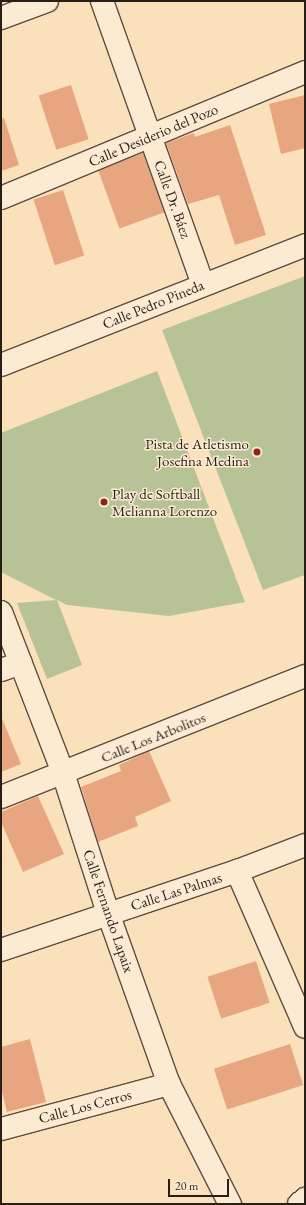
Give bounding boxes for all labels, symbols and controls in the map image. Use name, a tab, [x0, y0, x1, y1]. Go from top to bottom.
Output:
street label: Calle Desiderio del Pozo	[86, 100, 220, 170]
street label: Calle Dr. Báez	[151, 158, 195, 240]
street label: Calle Pedro Pineda	[100, 275, 206, 333]
place label: Pista de Atletismo Josefina Medina	[145, 434, 249, 469]
marker: Pista de Atletismo Josefina Medina	[252, 447, 262, 457]
place label: Play de Softball Melianna Lorenzo	[112, 484, 217, 519]
marker: Play de Softball Melianna Lorenzo	[99, 497, 109, 507]
street label: Calle Los Arbolitos	[98, 708, 208, 766]
street label: Calle Fernando Lapaix	[79, 847, 139, 975]
street label: Calle Las Palmas	[128, 868, 224, 914]
street label: Calle Los Cerros	[37, 1085, 133, 1127]
scale bar	[170, 1171, 231, 1197]
text: 20 m	[175, 1178, 198, 1194]

